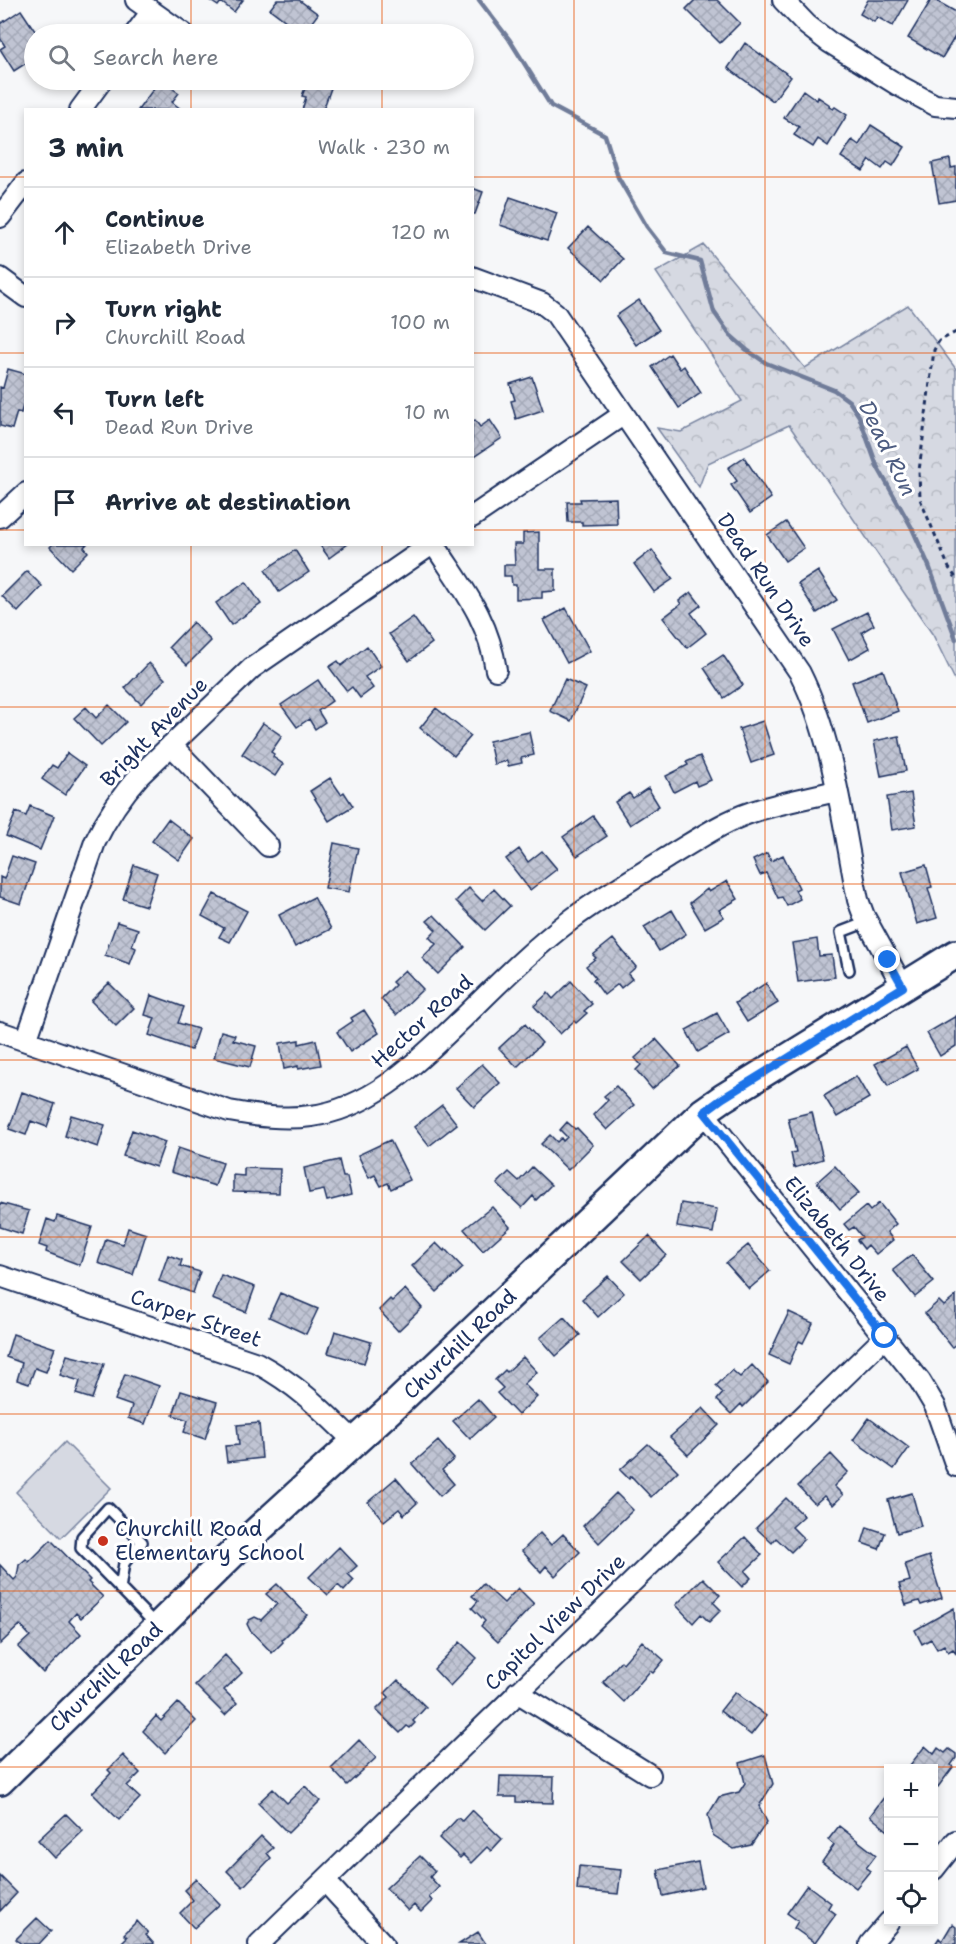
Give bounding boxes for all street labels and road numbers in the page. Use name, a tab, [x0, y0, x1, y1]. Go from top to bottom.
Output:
street label: Dead Run Drive	[711, 507, 821, 653]
street label: Bright Avenue	[94, 671, 214, 793]
street label: Hector Road	[365, 968, 479, 1074]
street label: Elizabeth Drive	[778, 1170, 896, 1308]
street label: Carper Street	[127, 1282, 265, 1354]
street label: Churchill Road	[397, 1283, 523, 1405]
street label: Capitol View Drive	[478, 1547, 632, 1697]
street label: Churchill Road	[43, 1616, 169, 1738]

